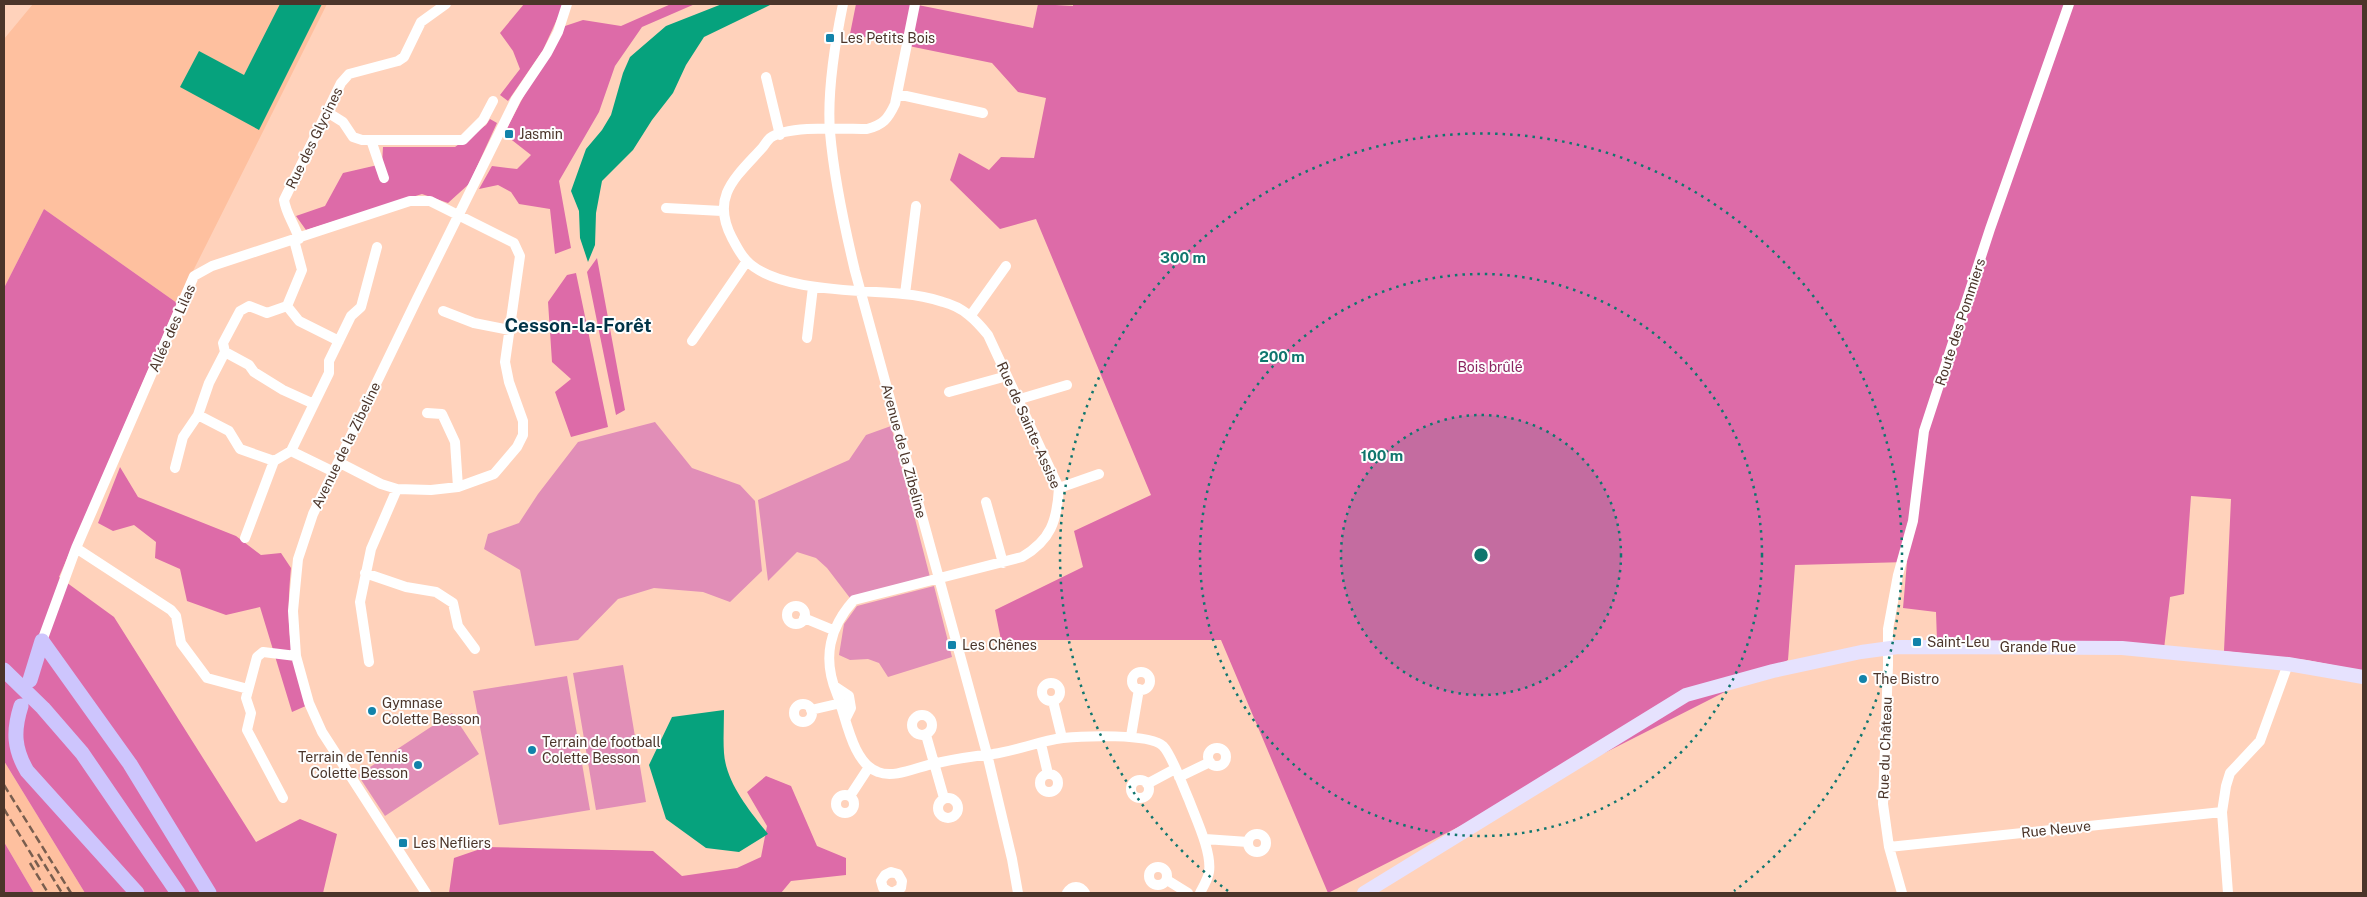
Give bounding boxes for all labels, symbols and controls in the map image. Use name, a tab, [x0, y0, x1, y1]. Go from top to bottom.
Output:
place label: Les Petits Bois	[840, 30, 935, 46]
marker: Les Petits Bois	[824, 32, 836, 44]
street label: Rue des Glycines	[283, 85, 345, 191]
place label: Jasmin	[519, 126, 563, 142]
marker: Jasmin	[503, 128, 515, 140]
text: 300 m	[1160, 249, 1206, 266]
street label: Route des Pommiers	[1932, 256, 1988, 388]
street label: Allée des Lilas	[146, 282, 198, 374]
district label: Cesson-la-Forêt	[504, 314, 652, 336]
text: 200 m	[1259, 348, 1305, 365]
street label: Rue de Sainte-Assise	[994, 359, 1064, 491]
park label: Bois brûlé	[1457, 359, 1523, 375]
street label: Avenue de la Zibeline	[308, 379, 384, 511]
street label: Avenue de la Zibeline	[878, 382, 930, 520]
text: 100 m	[1361, 447, 1403, 464]
centre of rings	[1472, 546, 1490, 564]
place label: Saint-Leu	[1927, 634, 1990, 650]
marker: Saint-Leu	[1911, 636, 1923, 648]
place label: Les Chênes	[962, 637, 1037, 653]
marker: Les Chênes	[946, 639, 958, 651]
street label: Grande Rue	[2000, 639, 2076, 655]
place label: The Bistro	[1873, 671, 1939, 687]
marker: The Bistro	[1857, 673, 1869, 685]
place label: Gymnase Colette Besson	[382, 695, 480, 727]
street label: Rue du Château	[1875, 696, 1895, 800]
marker: Gymnase Colette Besson	[366, 705, 378, 717]
place label: Terrain de football Colette Besson	[542, 734, 661, 766]
marker: Terrain de football Colette Besson	[526, 744, 538, 756]
place label: Terrain de Tennis Colette Besson	[298, 749, 408, 781]
marker: Terrain de Tennis Colette Besson	[412, 759, 424, 771]
street label: Rue Neuve	[2020, 817, 2092, 841]
place label: Les Nefliers	[413, 835, 491, 851]
marker: Les Nefliers	[397, 837, 409, 849]

